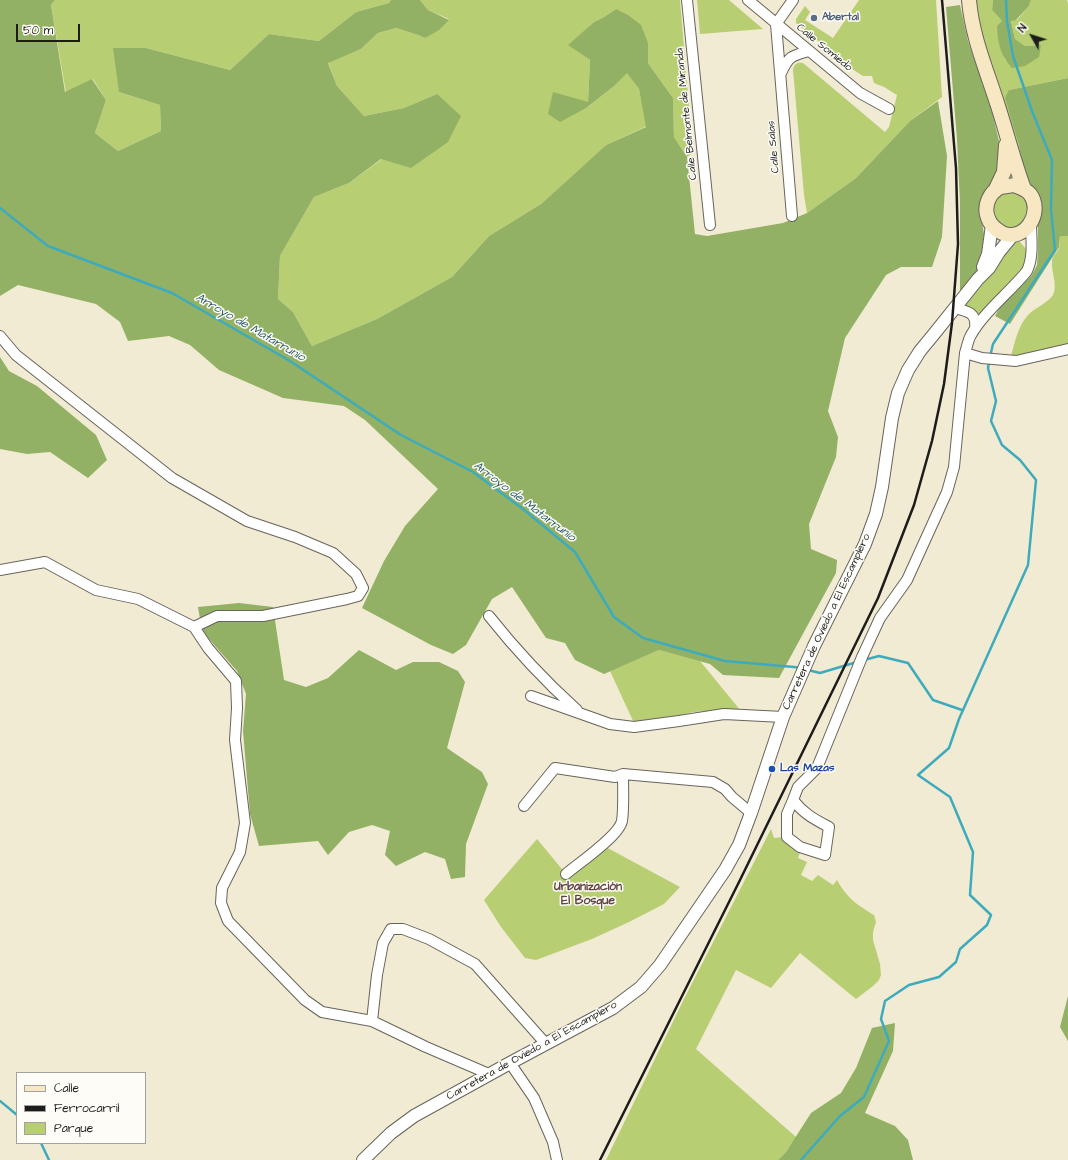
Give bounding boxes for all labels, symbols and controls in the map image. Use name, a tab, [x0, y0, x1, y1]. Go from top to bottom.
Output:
place label: Abertal	[822, 11, 859, 25]
marker: Abertal	[809, 13, 819, 23]
scale bar	[18, 16, 82, 42]
north arrow	[1012, 16, 1052, 56]
street label: Calle Somiedo	[793, 21, 855, 75]
text: N	[1014, 21, 1030, 36]
text: 50 m	[23, 22, 53, 39]
street label: Calle Belmonte de Miranda	[673, 47, 701, 181]
street label: Calle Salas	[765, 120, 783, 174]
water label: Arroyo de Matarrunio	[193, 291, 307, 365]
water label: Arroyo de Matarrunio	[470, 459, 578, 545]
street label: Carretera de Oviedo a El Escamplero	[780, 532, 874, 712]
place label: Las Mazas	[780, 762, 834, 776]
marker: Las Mazas	[767, 764, 777, 774]
district label: Urbanización El Bosque	[554, 880, 622, 908]
street label: Carretera de Oviedo a El Escamplero	[445, 999, 619, 1103]
legend	[16, 1072, 146, 1144]
text: Calle	[54, 1080, 79, 1097]
text: Ferrocarril	[54, 1100, 119, 1117]
text: Parque	[54, 1120, 93, 1137]

